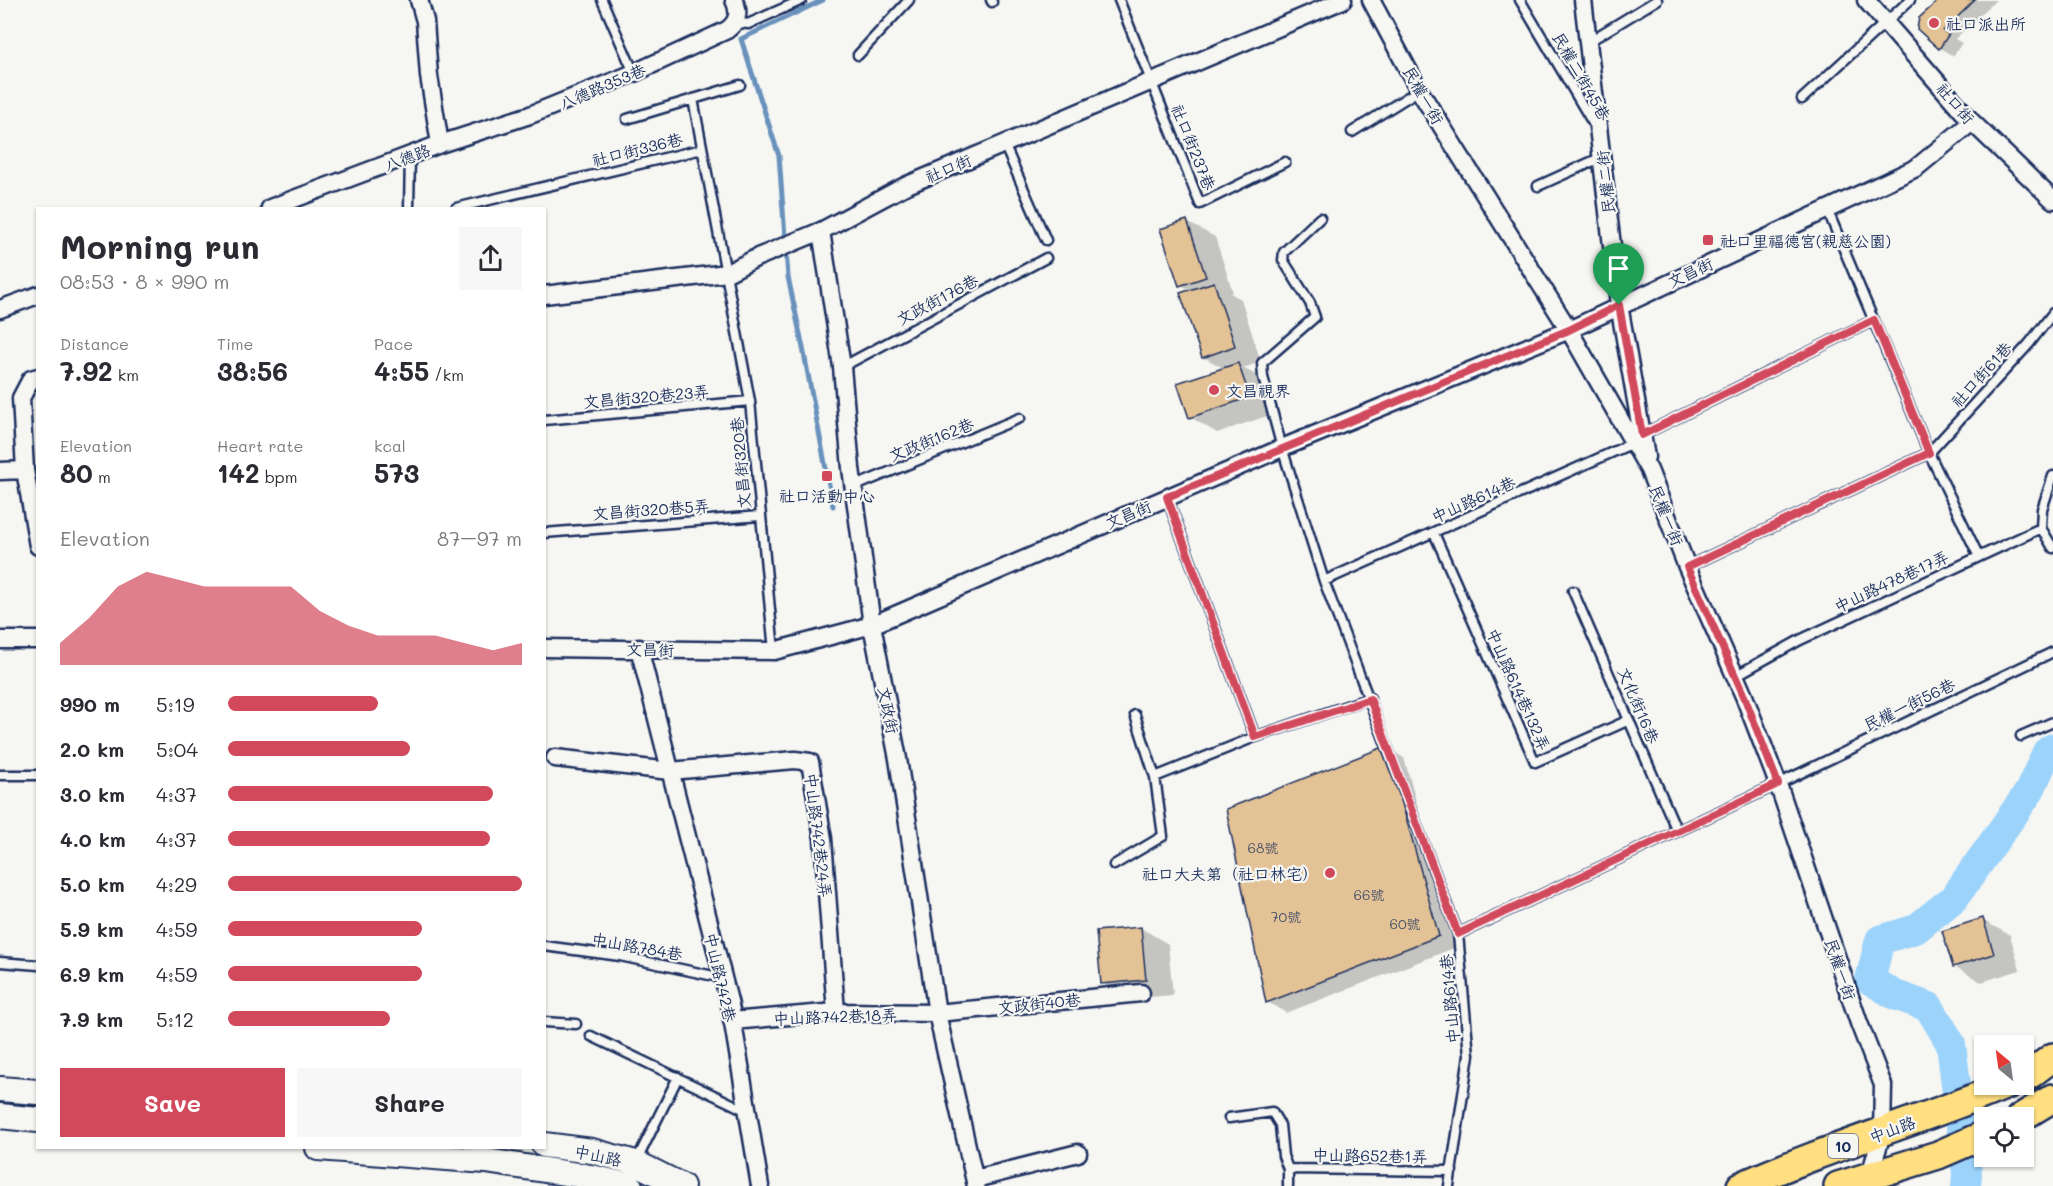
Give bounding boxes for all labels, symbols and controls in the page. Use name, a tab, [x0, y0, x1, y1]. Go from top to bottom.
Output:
place label: 社口派出所	[1946, 13, 2026, 34]
marker: 社口派出所	[1927, 16, 1941, 30]
street label: 民權二街45巷	[1548, 28, 1616, 124]
street label: 八德路353巷	[556, 58, 648, 114]
street label: 民權一街	[1399, 62, 1449, 128]
street label: 社口街	[1932, 78, 1980, 128]
street label: 社口街237巷	[1167, 101, 1221, 193]
street label: 社口街336巷	[590, 128, 684, 170]
street label: 八德路	[381, 139, 433, 175]
street label: 社口街	[922, 149, 974, 187]
street label: 民權二街	[1591, 149, 1619, 215]
text: Morning run	[60, 224, 260, 267]
button: share	[459, 227, 522, 290]
place label: 社口里福德宮(親慈公園)	[1720, 230, 1891, 251]
marker: 社口里福德宮(親慈公園)	[1701, 233, 1715, 247]
pin	[1593, 243, 1644, 305]
icon: arrive	[1602, 252, 1635, 285]
street label: 文昌街	[1664, 252, 1716, 292]
text: 08:53 · 8 × 990 m	[60, 268, 230, 294]
street label: 文政街176巷	[892, 269, 982, 329]
text: Distance	[60, 333, 129, 354]
text: Time	[217, 333, 253, 354]
text: Pace	[374, 333, 413, 354]
street label: 社口街61巷	[1946, 337, 2016, 411]
text: 7.92	[60, 354, 113, 388]
text: 38:56	[217, 354, 288, 388]
text: 4:55	[374, 354, 429, 388]
text: km	[113, 364, 139, 385]
text: /km	[429, 364, 464, 385]
street label: 文昌街320巷23弄	[582, 380, 710, 412]
place label: 文昌視界	[1226, 380, 1290, 401]
marker: 文昌視界	[1207, 383, 1221, 397]
street label: 文政街162巷	[885, 412, 977, 466]
street label: 文昌街320巷	[726, 416, 754, 510]
text: Elevation	[60, 435, 132, 456]
text: Heart rate	[217, 435, 303, 456]
text: kcal	[374, 435, 406, 456]
text: 80	[60, 456, 93, 490]
text: 142	[217, 456, 260, 490]
text: 573	[374, 456, 419, 490]
text: m	[93, 466, 111, 487]
text: bpm	[260, 466, 297, 487]
marker: 社口活動中心	[820, 469, 834, 483]
street label: 中山路614巷	[1428, 471, 1518, 527]
street label: 民權一街	[1645, 481, 1689, 549]
place label: 社口活動中心	[779, 485, 875, 506]
street label: 文昌街320巷5弄	[592, 494, 710, 524]
street label: 文昌街	[1102, 495, 1154, 533]
text: Elevation	[60, 525, 150, 551]
text: 87–97 m	[437, 525, 522, 551]
street label: 中山路478巷17弄	[1830, 545, 1952, 617]
street label: 中山路614巷132弄	[1483, 625, 1555, 753]
street label: 文昌街	[626, 638, 674, 660]
street label: 文化街16巷	[1614, 664, 1664, 746]
street label: 民權一街56巷	[1860, 673, 1958, 735]
street label: 文政街	[874, 684, 904, 736]
text: 990 m	[60, 691, 120, 717]
text: 5:19	[156, 691, 195, 717]
text: 2.0 km	[60, 736, 124, 762]
text: 5:04	[156, 736, 198, 762]
street label: 中山路742巷24弄	[801, 771, 837, 899]
text: 3.0 km	[60, 781, 125, 807]
text: 4:37	[156, 781, 197, 807]
text: 4.0 km	[60, 826, 126, 852]
text: 4:37	[156, 826, 197, 852]
house number: 68號	[1248, 838, 1278, 857]
place label: 社口大夫第（社口林宅）	[1142, 863, 1318, 884]
marker: 社口大夫第（社口林宅）	[1323, 866, 1337, 880]
text: 5.0 km	[60, 871, 125, 897]
text: 4:29	[156, 871, 197, 897]
house number: 66號	[1354, 885, 1384, 904]
house number: 70號	[1271, 907, 1301, 926]
house number: 60號	[1389, 914, 1421, 933]
text: 5.9 km	[60, 916, 124, 942]
text: 4:59	[156, 916, 197, 942]
street label: 中山路784巷	[590, 928, 684, 964]
street label: 中山路742巷	[701, 930, 741, 1024]
street label: 民權一街	[1821, 935, 1861, 1003]
street label: 中山路614巷	[1435, 953, 1463, 1045]
text: 6.9 km	[60, 961, 124, 987]
text: 4:59	[156, 961, 197, 987]
street label: 文政街40巷	[996, 988, 1082, 1018]
street label: 中山路742巷18弄	[773, 1003, 897, 1029]
text: 7.9 km	[60, 1006, 123, 1032]
text: 5:12	[156, 1006, 194, 1032]
north arrow	[1974, 1035, 2034, 1095]
map controls	[1974, 1035, 2034, 1167]
button: Save	[60, 1068, 285, 1137]
button: Share	[297, 1068, 522, 1137]
button: locate	[1974, 1107, 2034, 1167]
street label: 中山路	[1866, 1111, 1918, 1147]
road number: 10	[1828, 1134, 1858, 1158]
street label: 中山路	[572, 1140, 624, 1170]
street label: 中山路652巷1弄	[1312, 1143, 1428, 1167]

